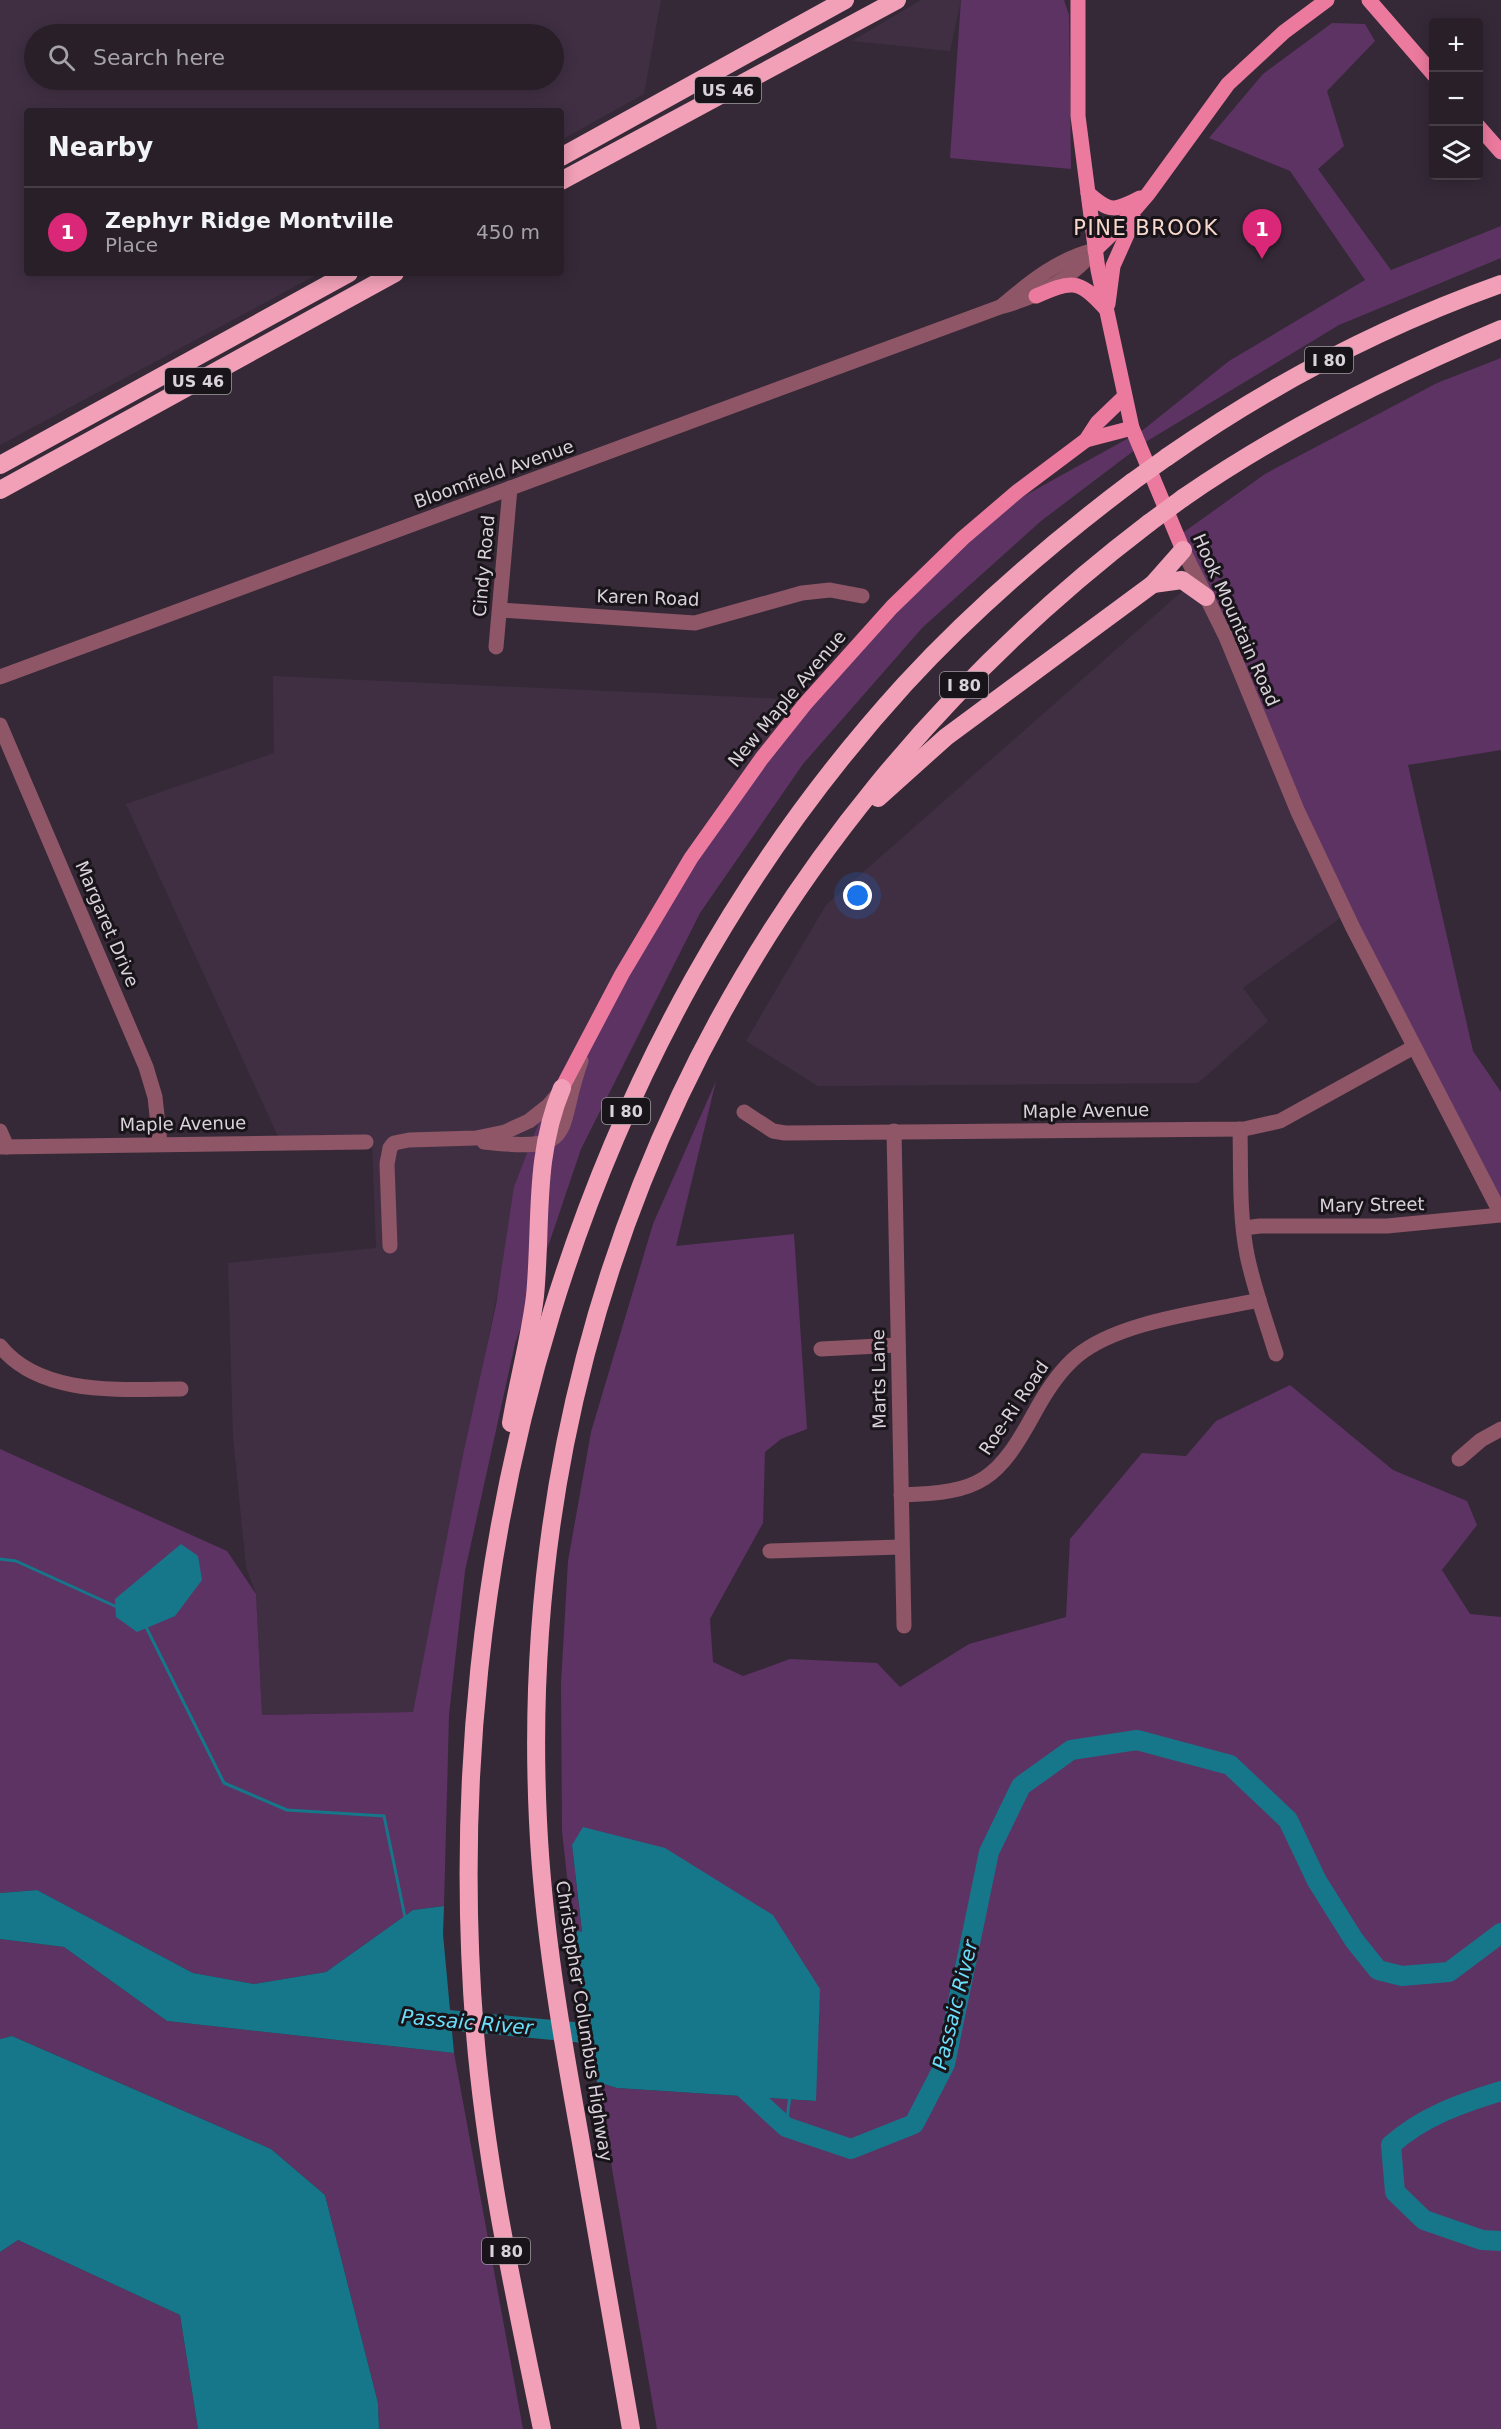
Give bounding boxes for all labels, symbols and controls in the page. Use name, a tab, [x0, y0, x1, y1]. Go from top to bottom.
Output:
map controls	[1429, 18, 1483, 180]
button: +	[1429, 18, 1483, 72]
search box	[24, 24, 564, 90]
icon: search	[45, 41, 78, 74]
text: Search here	[93, 45, 225, 70]
button: −	[1429, 72, 1483, 126]
road number: US 46	[695, 77, 761, 103]
button: layers	[1429, 126, 1483, 180]
text: Nearby	[48, 132, 153, 162]
text: Zephyr Ridge Montville	[105, 208, 394, 233]
pin: 1	[1242, 210, 1282, 259]
district label: PINE BROOK	[1073, 216, 1219, 240]
text: 1	[61, 220, 74, 244]
text: 450 m	[476, 220, 540, 244]
text: Place	[105, 233, 158, 257]
road number: I 80	[1305, 347, 1353, 373]
road number: US 46	[165, 368, 231, 394]
street label: Bloomfield Avenue	[411, 435, 577, 512]
street label: Cindy Road	[469, 514, 498, 618]
street label: Hook Mountain Road	[1189, 530, 1284, 709]
street label: Karen Road	[596, 585, 700, 610]
street label: New Maple Avenue	[723, 626, 850, 771]
road number: I 80	[940, 672, 988, 698]
street label: Margaret Drive	[71, 858, 143, 990]
your location	[843, 881, 872, 910]
road number: I 80	[602, 1098, 650, 1124]
street label: Maple Avenue	[1022, 1099, 1150, 1122]
street label: Maple Avenue	[119, 1112, 247, 1135]
street label: Mary Street	[1319, 1193, 1425, 1216]
street label: Marts Lane	[867, 1329, 890, 1429]
street label: Roe-Ri Road	[974, 1357, 1053, 1459]
street label: Christopher Columbus Highway	[552, 1879, 617, 2163]
water label: Passaic River	[927, 1936, 983, 2072]
water label: Passaic River	[400, 2004, 536, 2040]
road number: I 80	[482, 2238, 530, 2264]

